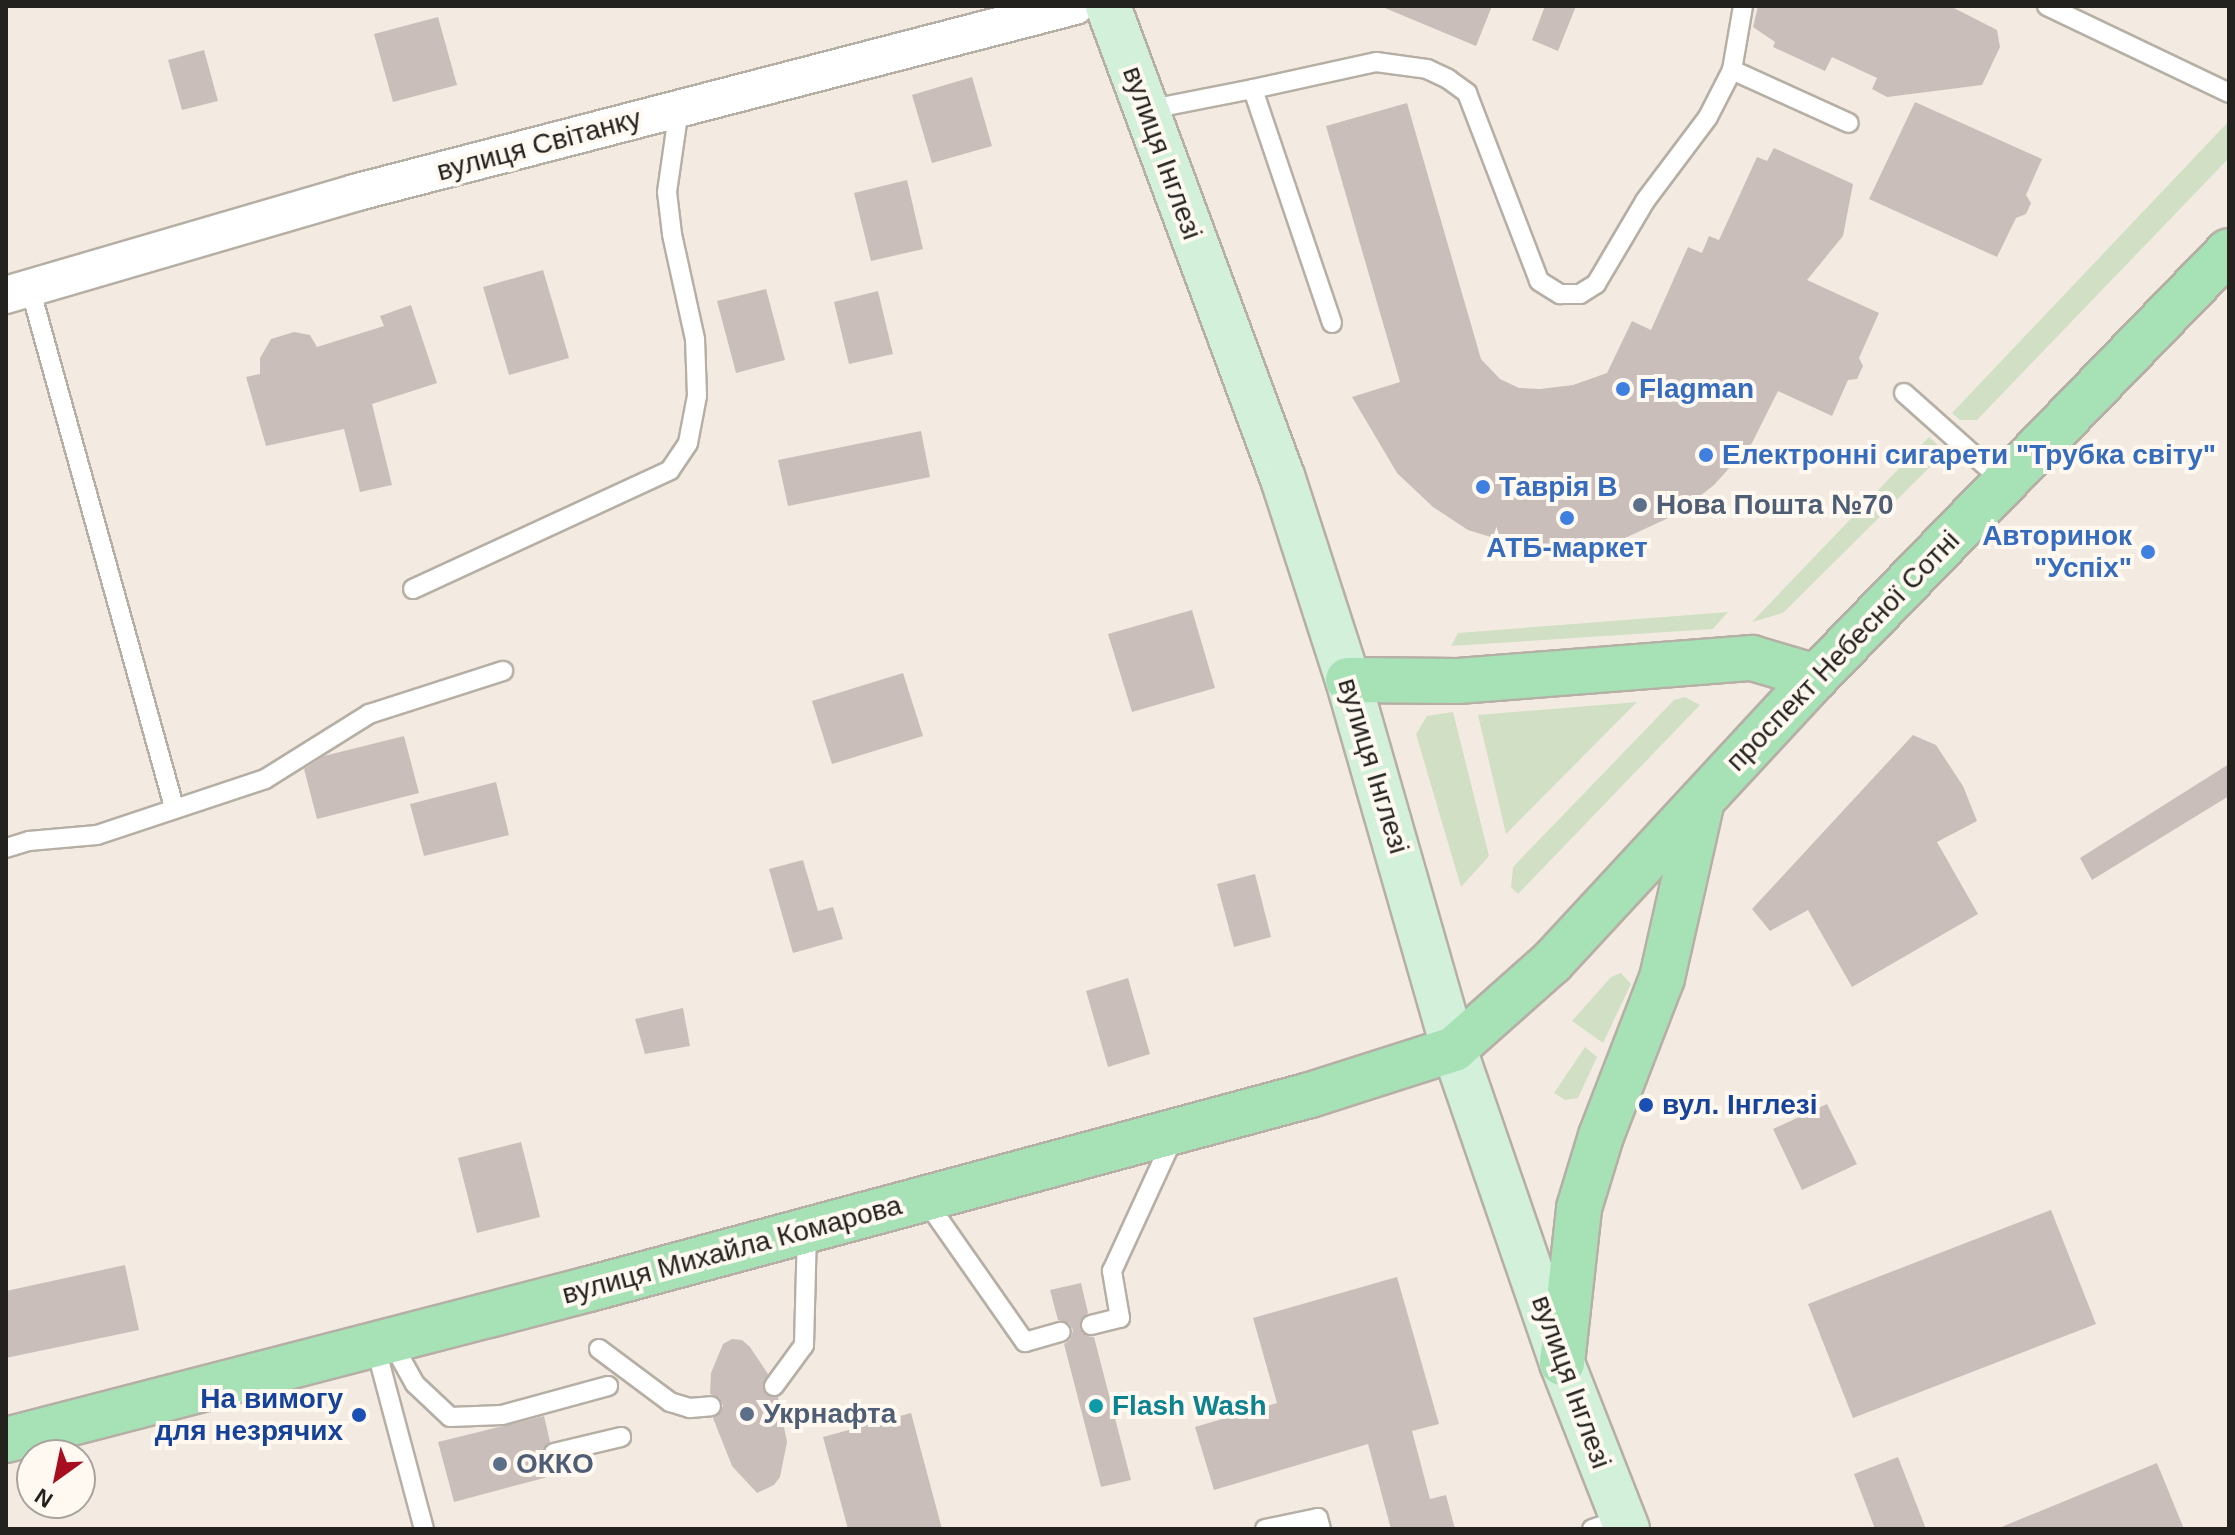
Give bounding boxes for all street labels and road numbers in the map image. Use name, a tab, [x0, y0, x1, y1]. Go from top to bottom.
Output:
street label: вулиця Інглезі	[1115, 62, 1209, 244]
street label: вулиця Світанку	[433, 102, 645, 188]
street label: проспект Небесної Сотні	[1719, 524, 1967, 778]
street label: вулиця Інглезі	[1330, 674, 1416, 858]
street label: вулиця Михайла Комарова	[559, 1188, 905, 1312]
street label: вулиця Інглезі	[1524, 1291, 1618, 1473]

